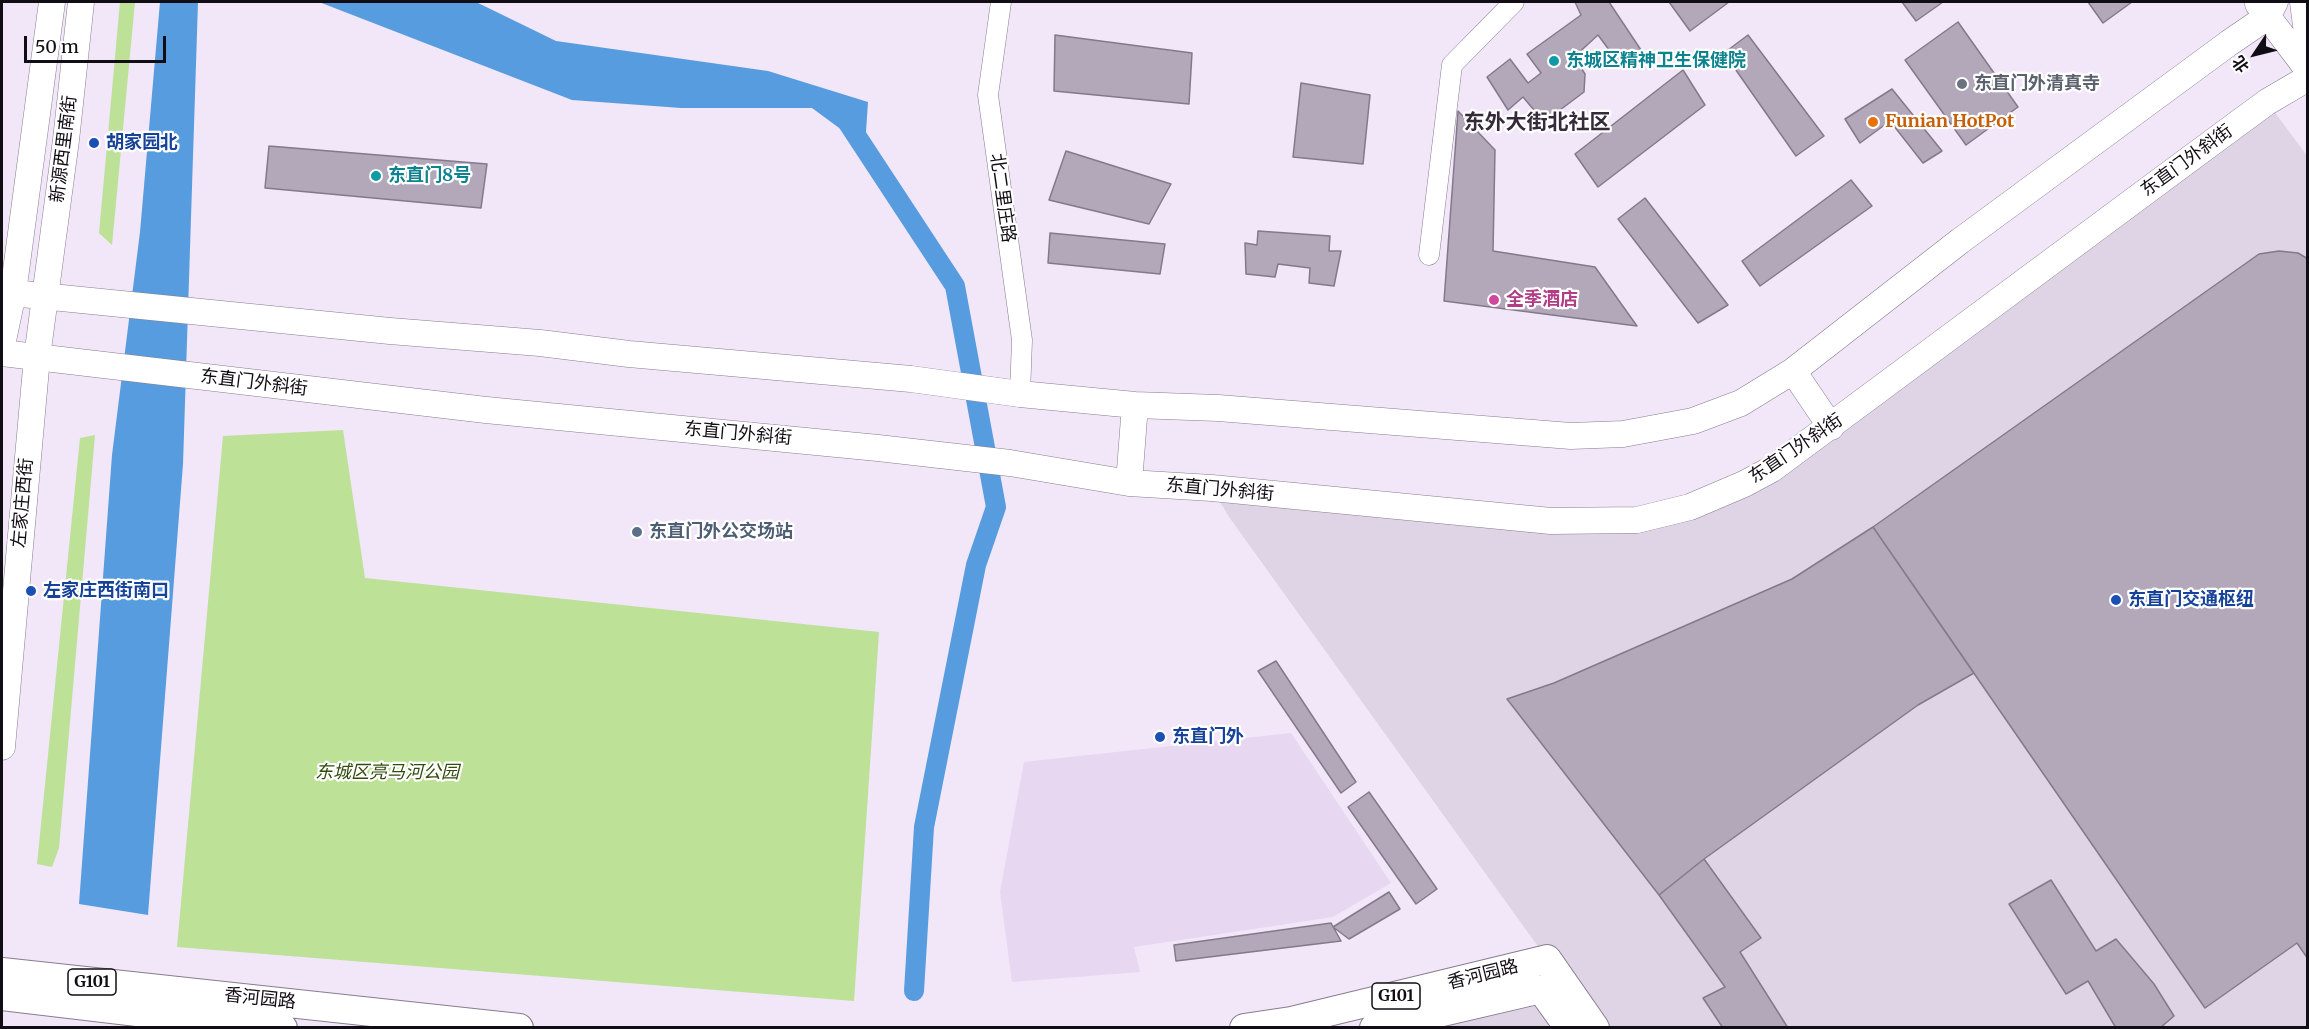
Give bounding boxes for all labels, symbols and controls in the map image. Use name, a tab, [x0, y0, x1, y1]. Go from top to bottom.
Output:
scale bar	[27, 24, 170, 62]
north arrow	[2225, 24, 2285, 84]
text: 50 m	[35, 35, 79, 58]
place label: 东城区精神卫生保健院	[1566, 50, 1746, 72]
text: 北	[2227, 52, 2253, 77]
marker: 东城区精神卫生保健院	[1547, 54, 1561, 68]
place label: 东直门外清真寺	[1974, 73, 2100, 95]
marker: 东直门外清真寺	[1955, 77, 1969, 91]
street label: 新源西里南街	[47, 94, 81, 204]
district label: 东外大街北社区	[1464, 110, 1610, 136]
place label: Funian HotPot	[1885, 111, 2014, 133]
marker: Funian HotPot	[1866, 115, 1880, 129]
street label: 东直门外斜街	[2137, 121, 2237, 201]
place label: 胡家园北	[106, 132, 178, 154]
marker: 胡家园北	[87, 136, 101, 150]
street label: 北二里庄路	[985, 152, 1019, 244]
place label: 东直门8号	[388, 165, 471, 187]
marker: 东直门8号	[369, 169, 383, 183]
place label: 全季酒店	[1506, 289, 1578, 311]
marker: 全季酒店	[1487, 293, 1501, 307]
street label: 东直门外斜街	[199, 366, 309, 400]
street label: 东直门外斜街	[1745, 410, 1847, 488]
street label: 东直门外斜街	[683, 419, 793, 449]
street label: 左家庄西街	[8, 457, 38, 549]
street label: 东直门外斜街	[1165, 475, 1275, 505]
place label: 东直门外公交场站	[649, 521, 793, 543]
marker: 东直门外公交场站	[630, 525, 644, 539]
place label: 左家庄西街南口	[43, 580, 169, 602]
marker: 左家庄西街南口	[24, 584, 38, 598]
place label: 东直门交通枢纽	[2128, 589, 2254, 611]
marker: 东直门交通枢纽	[2109, 593, 2123, 607]
place label: 东直门外	[1172, 726, 1244, 748]
marker: 东直门外	[1153, 730, 1167, 744]
park label: 东城区亮马河公园	[315, 762, 459, 784]
street label: 香河园路	[1445, 956, 1521, 994]
road number: G101	[68, 969, 116, 995]
road number: G101	[1372, 983, 1420, 1009]
street label: 香河园路	[223, 984, 297, 1014]

